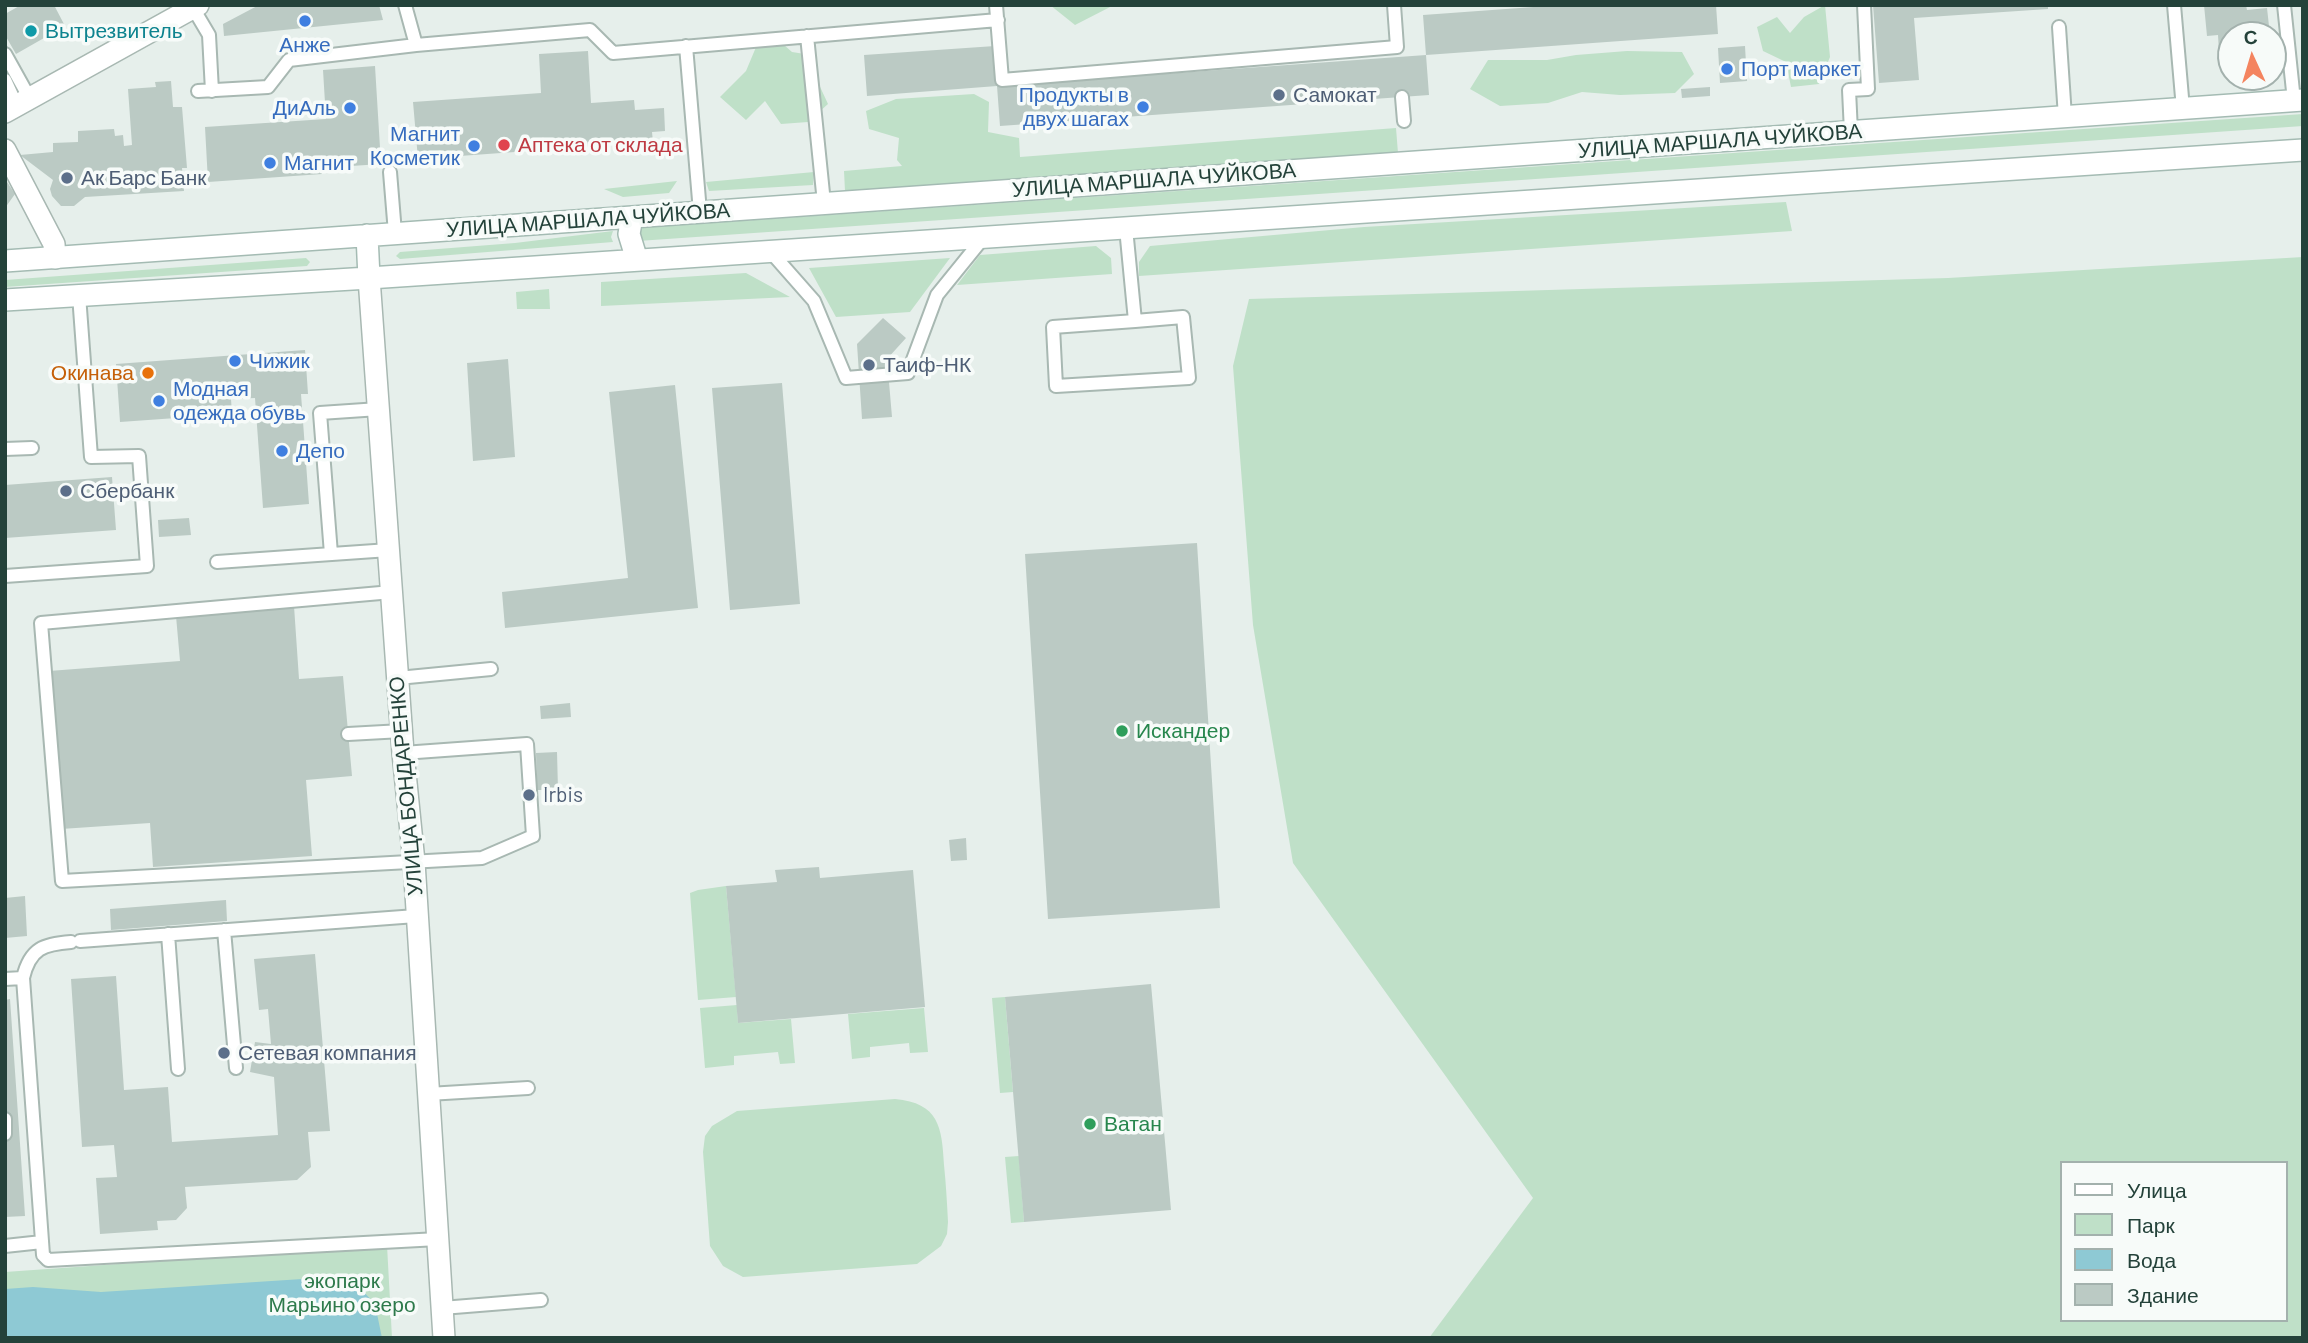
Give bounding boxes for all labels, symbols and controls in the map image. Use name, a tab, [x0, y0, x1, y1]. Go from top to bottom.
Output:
marker: Анже	[297, 13, 313, 29]
place label: Вытрезвитель	[45, 18, 183, 44]
north arrow	[2217, 21, 2287, 91]
marker: Вытрезвитель	[23, 23, 39, 39]
text: С	[2243, 25, 2258, 48]
place label: Анже	[279, 32, 331, 58]
place label: Порт маркет	[1741, 56, 1861, 82]
marker: Порт маркет	[1719, 61, 1735, 77]
place label: Продукты в двух шагах	[1019, 82, 1129, 132]
place label: Самокат	[1293, 82, 1377, 108]
marker: Самокат	[1271, 87, 1287, 103]
place label: ДиАль	[273, 95, 336, 121]
marker: Продукты в двух шагах	[1135, 99, 1151, 115]
marker: ДиАль	[342, 100, 358, 116]
street label: УЛИЦА МАРШАЛА ЧУЙКОВА	[1577, 119, 1863, 163]
place label: Магнит Косметик	[370, 121, 460, 171]
place label: Аптека от склада	[518, 132, 683, 158]
marker: Аптека от склада	[496, 137, 512, 153]
marker: Магнит Косметик	[466, 138, 482, 154]
place label: Магнит	[284, 150, 354, 176]
marker: Магнит	[262, 155, 278, 171]
street label: УЛИЦА МАРШАЛА ЧУЙКОВА	[1011, 158, 1297, 202]
place label: Ак Барс Банк	[81, 165, 206, 191]
marker: Ак Барс Банк	[59, 170, 75, 186]
street label: УЛИЦА МАРШАЛА ЧУЙКОВА	[445, 198, 731, 242]
place label: Чижик	[249, 348, 310, 374]
place label: Таиф-НК	[883, 352, 971, 378]
marker: Чижик	[227, 353, 243, 369]
marker: Таиф-НК	[861, 357, 877, 373]
place label: Окинава	[51, 360, 134, 386]
marker: Окинава	[140, 365, 156, 381]
place label: Модная одежда обувь	[173, 376, 306, 426]
marker: Модная одежда обувь	[151, 393, 167, 409]
place label: Депо	[296, 438, 345, 464]
marker: Депо	[274, 443, 290, 459]
place label: Сбербанк	[80, 478, 174, 504]
marker: Сбербанк	[58, 483, 74, 499]
street label: УЛИЦА БОНДАРЕНКО	[384, 675, 428, 897]
place label: Искандер	[1136, 718, 1230, 744]
marker: Искандер	[1114, 723, 1130, 739]
place label: Irbis	[543, 782, 583, 808]
marker: Irbis	[521, 787, 537, 803]
place label: Сетевая компания	[238, 1040, 417, 1066]
marker: Сетевая компания	[216, 1045, 232, 1061]
place label: Ватан	[1104, 1111, 1162, 1137]
marker: Ватан	[1082, 1116, 1098, 1132]
legend	[2060, 1161, 2287, 1322]
text: Улица	[2127, 1177, 2187, 1202]
text: Парк	[2127, 1212, 2175, 1237]
text: Вода	[2127, 1247, 2176, 1272]
park label: экопарк Марьино озеро	[268, 1268, 416, 1318]
text: Здание	[2127, 1282, 2199, 1307]

